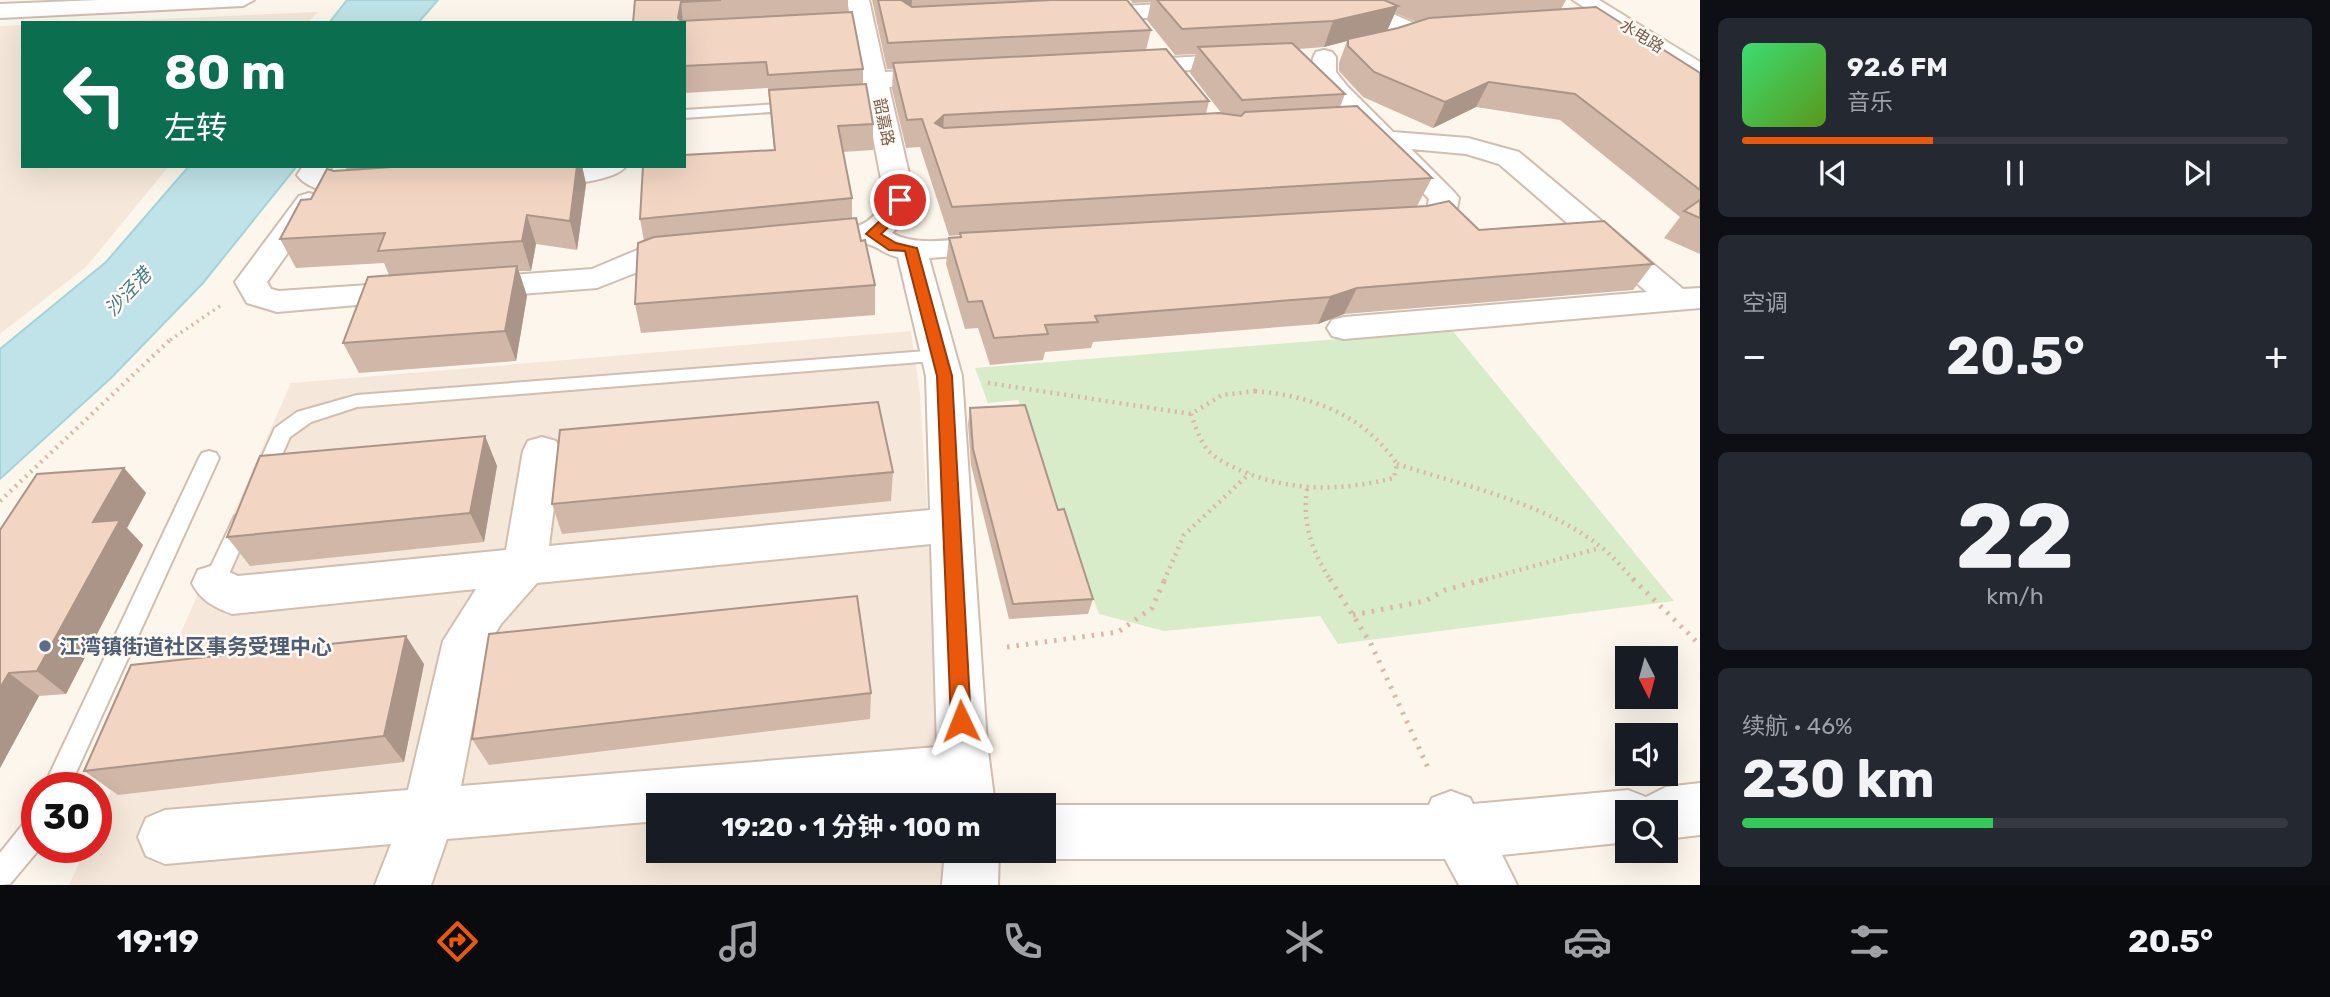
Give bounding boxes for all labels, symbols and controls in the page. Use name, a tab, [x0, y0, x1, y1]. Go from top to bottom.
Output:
street label: 水电路	[1617, 15, 1667, 57]
text: 80 m	[164, 43, 286, 101]
icon: left	[49, 49, 140, 140]
text: 92.6 FM	[1847, 52, 1948, 83]
text: 音乐	[1847, 88, 1893, 116]
street label: 韶嘉路	[870, 97, 898, 147]
text: 左转	[164, 109, 228, 147]
icon: previous	[1814, 154, 1852, 192]
icon: pause	[1996, 154, 2034, 192]
icon: next	[2178, 154, 2216, 192]
pin	[870, 170, 930, 230]
icon: arrive	[881, 181, 919, 219]
water label: 沙泾港	[100, 261, 158, 321]
text: 空调	[1742, 289, 1788, 317]
text: 20.5°	[1946, 325, 2085, 387]
text: −	[1742, 333, 1767, 379]
text: +	[2264, 333, 2288, 379]
text: 22	[1956, 482, 2074, 590]
text: km/h	[1986, 582, 2044, 610]
place label: 江湾镇街道社区事务受理中心	[59, 634, 332, 659]
marker: 江湾镇街道社区事务受理中心	[37, 638, 53, 654]
north arrow	[1615, 646, 1678, 709]
map controls	[1615, 646, 1678, 863]
position arrow	[924, 684, 998, 758]
text: 续航 · 46%	[1742, 712, 1853, 740]
button: sound	[1615, 723, 1678, 786]
text: 230 km	[1742, 748, 1935, 810]
speed limit sign: 30	[21, 772, 112, 863]
button: search	[1615, 800, 1678, 863]
text: 19:20 · 1 分钟 · 100 m	[721, 812, 981, 843]
icon: directions	[433, 917, 482, 966]
icon: music	[715, 917, 764, 966]
icon: phone	[998, 917, 1047, 966]
icon: climate	[1280, 917, 1329, 966]
icon: car	[1563, 917, 1612, 966]
icon: filters	[1845, 917, 1894, 966]
text: 19:19	[117, 922, 199, 960]
text: 20.5°	[2128, 922, 2213, 960]

